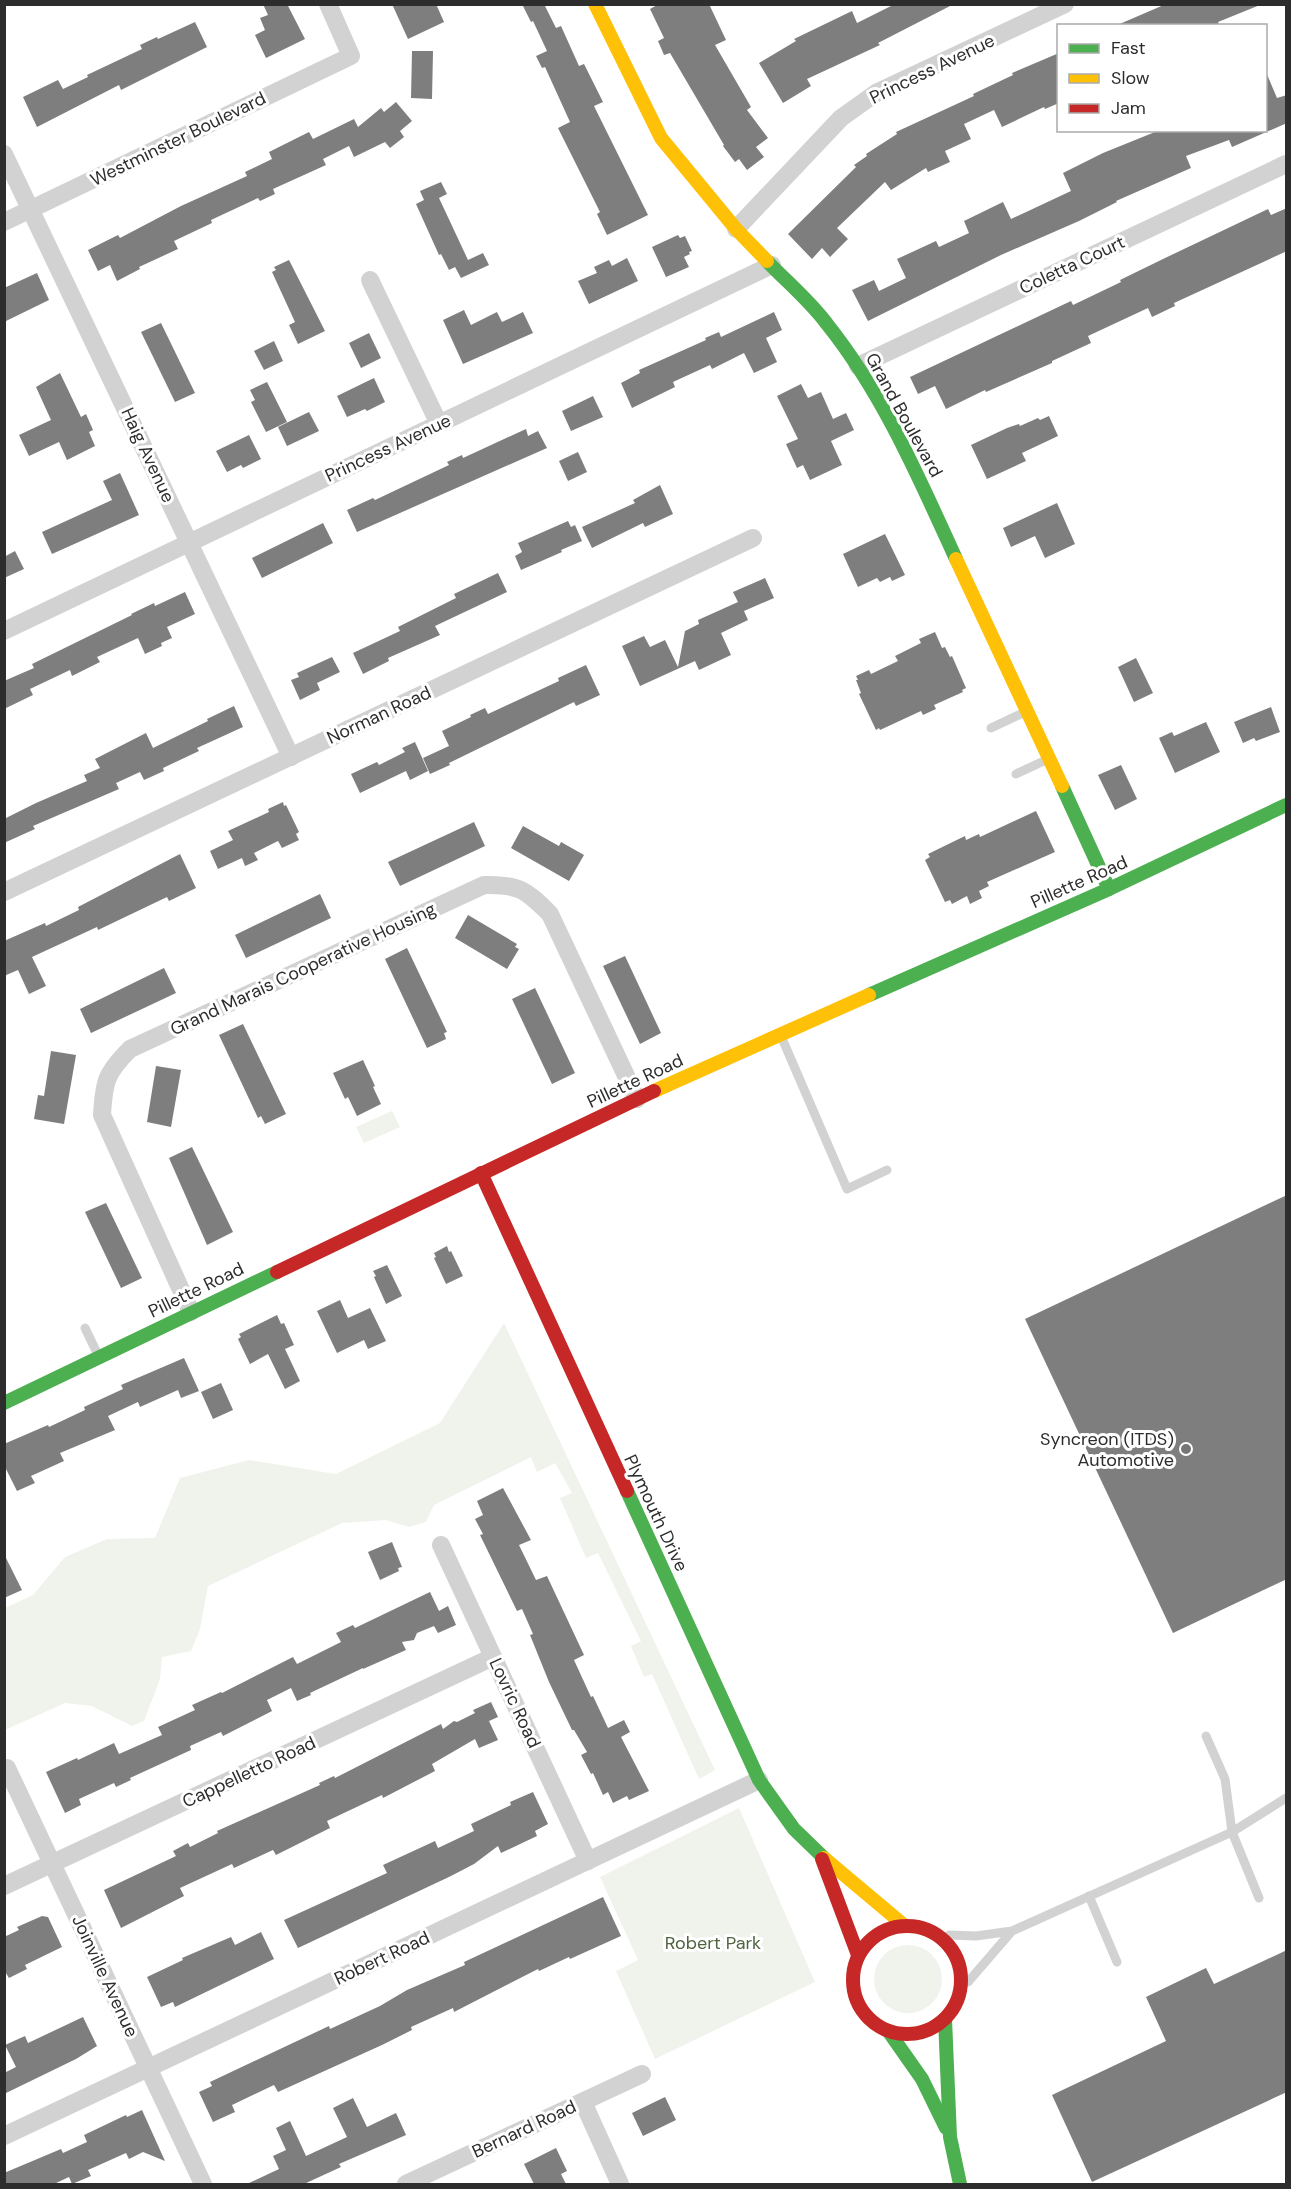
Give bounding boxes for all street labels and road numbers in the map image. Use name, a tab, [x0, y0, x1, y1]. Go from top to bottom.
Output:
street label: Princess Avenue	[865, 28, 999, 110]
street label: Westminster Boulevard	[86, 86, 270, 192]
street label: Coletta Court	[1015, 230, 1129, 300]
street label: Grand Boulevard	[860, 349, 948, 481]
street label: Haig Avenue	[115, 404, 181, 506]
street label: Princess Avenue	[321, 408, 455, 488]
street label: Norman Road	[323, 680, 435, 750]
street label: Pillette Road	[1027, 850, 1131, 914]
street label: Grand Marais Cooperative Housing	[166, 897, 440, 1041]
street label: Pillette Road	[583, 1048, 687, 1114]
street label: Pillette Road	[144, 1257, 248, 1323]
street label: Plymouth Drive	[618, 1451, 694, 1575]
street label: Lovric Road	[484, 1654, 546, 1752]
street label: Cappelletto Road	[178, 1731, 320, 1813]
street label: Joinville Avenue	[66, 1911, 144, 2041]
street label: Robert Road	[330, 1925, 434, 1991]
street label: Bernard Road	[468, 2094, 580, 2164]

